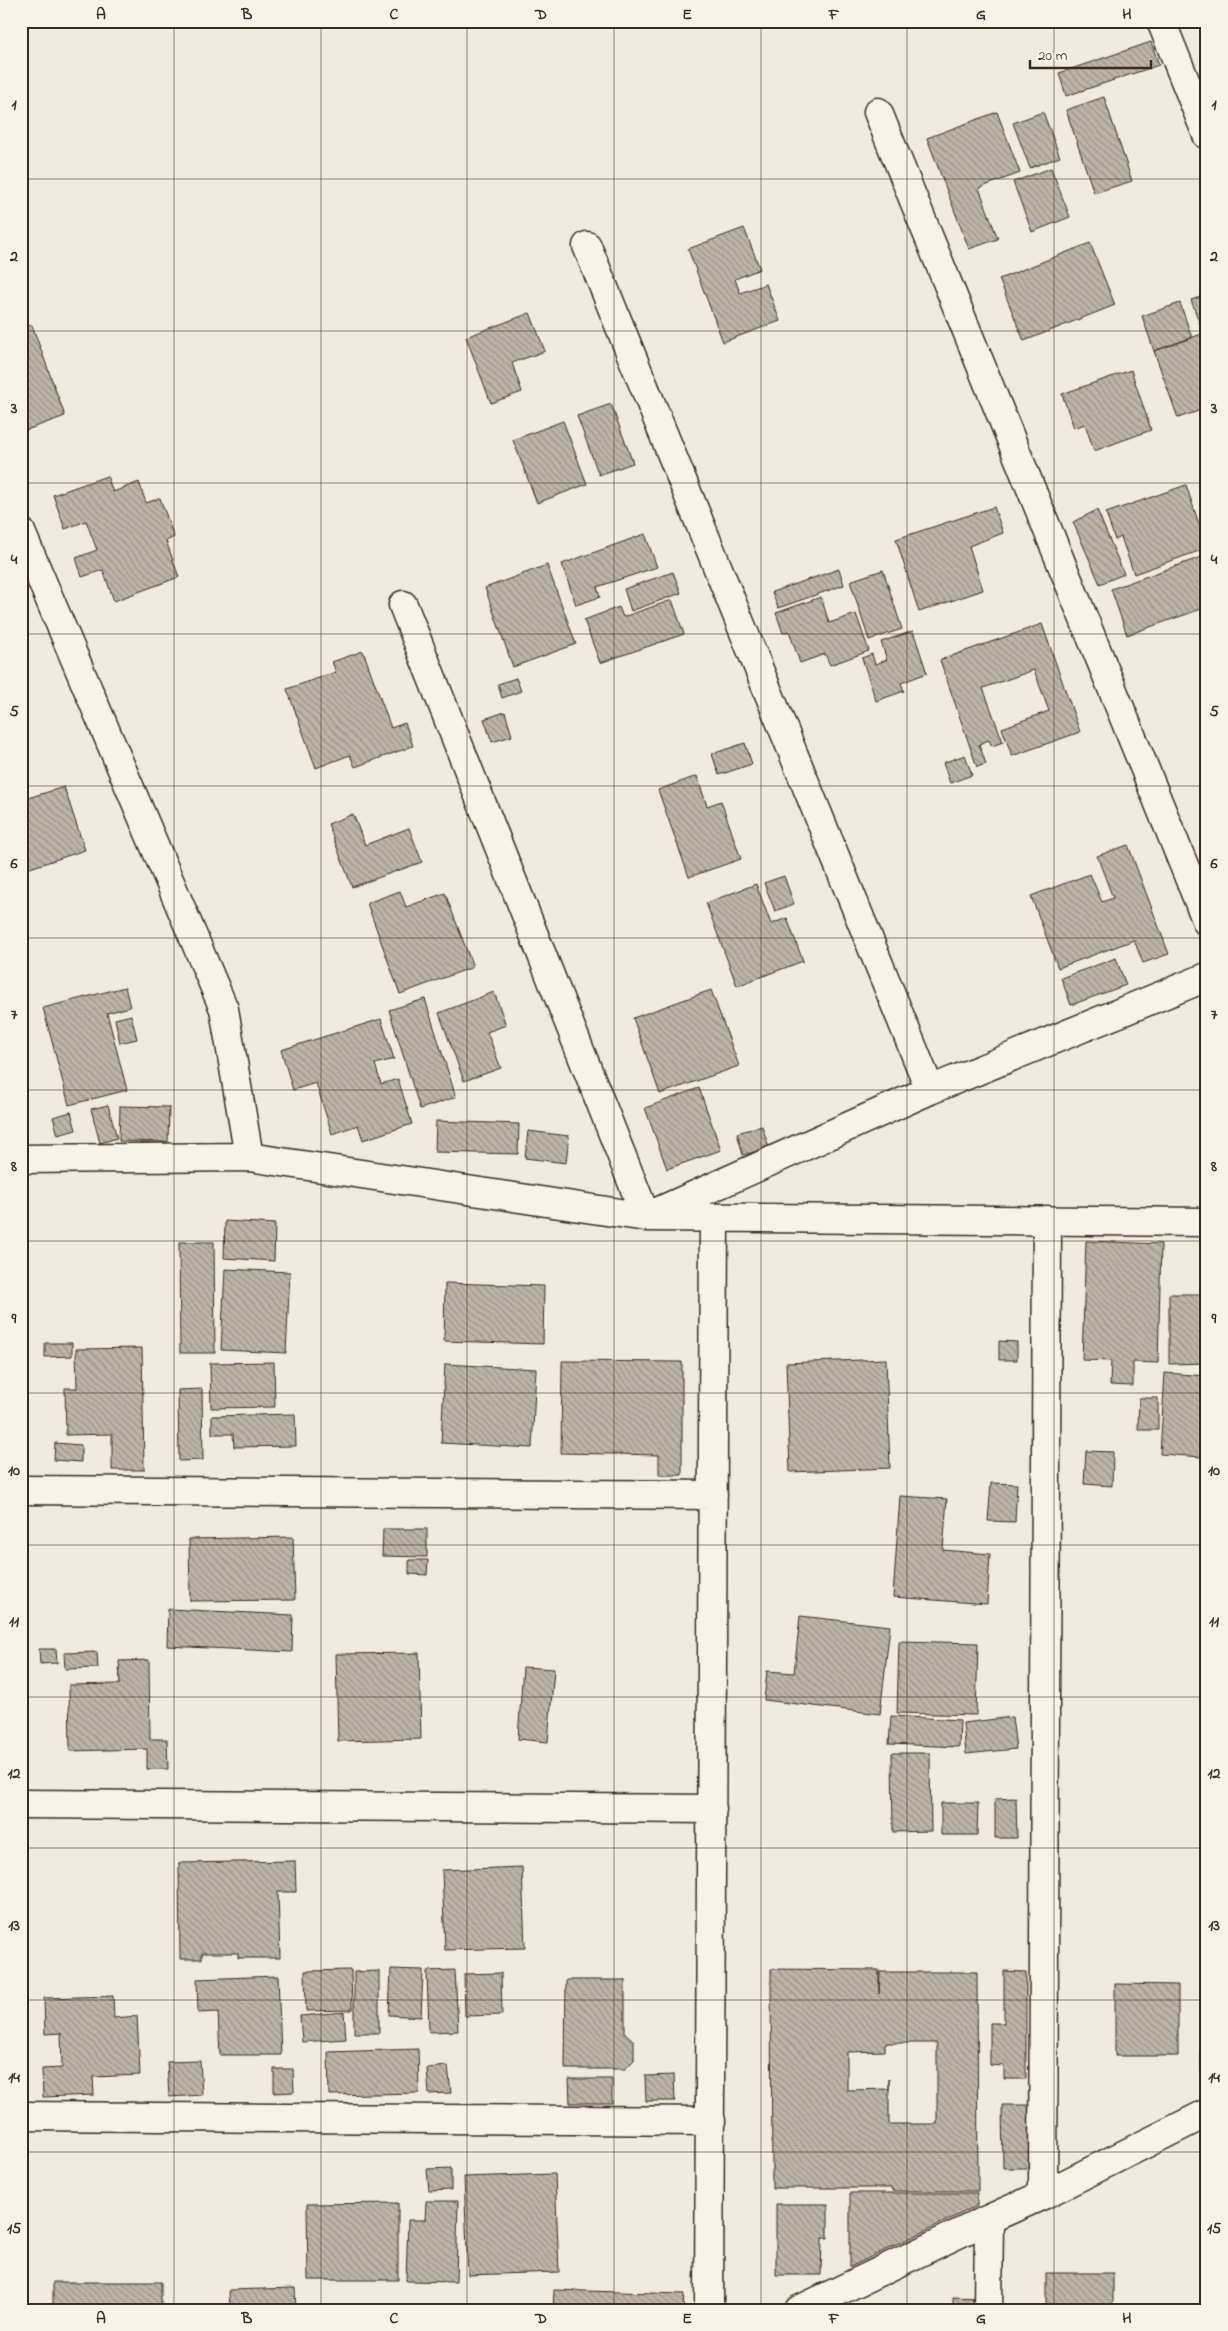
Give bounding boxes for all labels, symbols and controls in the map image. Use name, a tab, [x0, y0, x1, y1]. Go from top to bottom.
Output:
text: A	[96, 3, 106, 27]
text: B	[241, 3, 253, 27]
text: C	[390, 3, 399, 27]
text: D	[534, 3, 547, 27]
text: E	[682, 3, 692, 27]
text: F	[828, 3, 840, 27]
text: G	[976, 3, 986, 27]
text: H	[1122, 3, 1132, 27]
scale bar	[1030, 38, 1152, 70]
text: 20 m	[1038, 45, 1068, 67]
text: 1	[11, 93, 17, 117]
text: 1	[1211, 93, 1217, 117]
text: 2	[9, 245, 18, 269]
text: 2	[1209, 245, 1218, 269]
text: 3	[10, 397, 18, 421]
text: 3	[1210, 397, 1218, 421]
text: 4	[10, 548, 18, 572]
text: 4	[1210, 548, 1218, 572]
text: 5	[9, 700, 19, 724]
text: 5	[1209, 700, 1219, 724]
text: 6	[9, 852, 18, 876]
text: 6	[1209, 852, 1218, 876]
text: 7	[11, 1003, 18, 1027]
text: 7	[1211, 1003, 1218, 1027]
text: 8	[10, 1155, 17, 1179]
text: 8	[1210, 1155, 1217, 1179]
text: 9	[11, 1307, 17, 1331]
text: 9	[1211, 1307, 1217, 1331]
text: 10	[8, 1459, 20, 1483]
text: 10	[1208, 1459, 1220, 1483]
text: 11	[9, 1610, 20, 1634]
text: 11	[1209, 1610, 1220, 1634]
text: 12	[7, 1762, 21, 1786]
text: 12	[1207, 1762, 1221, 1786]
text: 13	[8, 1914, 20, 1938]
text: 13	[1208, 1914, 1220, 1938]
text: 14	[8, 2066, 20, 2090]
text: 14	[1208, 2066, 1220, 2090]
text: 15	[7, 2217, 22, 2241]
text: 15	[1207, 2217, 1222, 2241]
text: A	[96, 2307, 106, 2331]
text: B	[241, 2307, 253, 2331]
text: C	[390, 2307, 399, 2331]
text: D	[534, 2307, 547, 2331]
text: E	[682, 2307, 692, 2331]
text: F	[828, 2307, 840, 2331]
text: G	[976, 2307, 986, 2331]
text: H	[1122, 2307, 1132, 2331]

